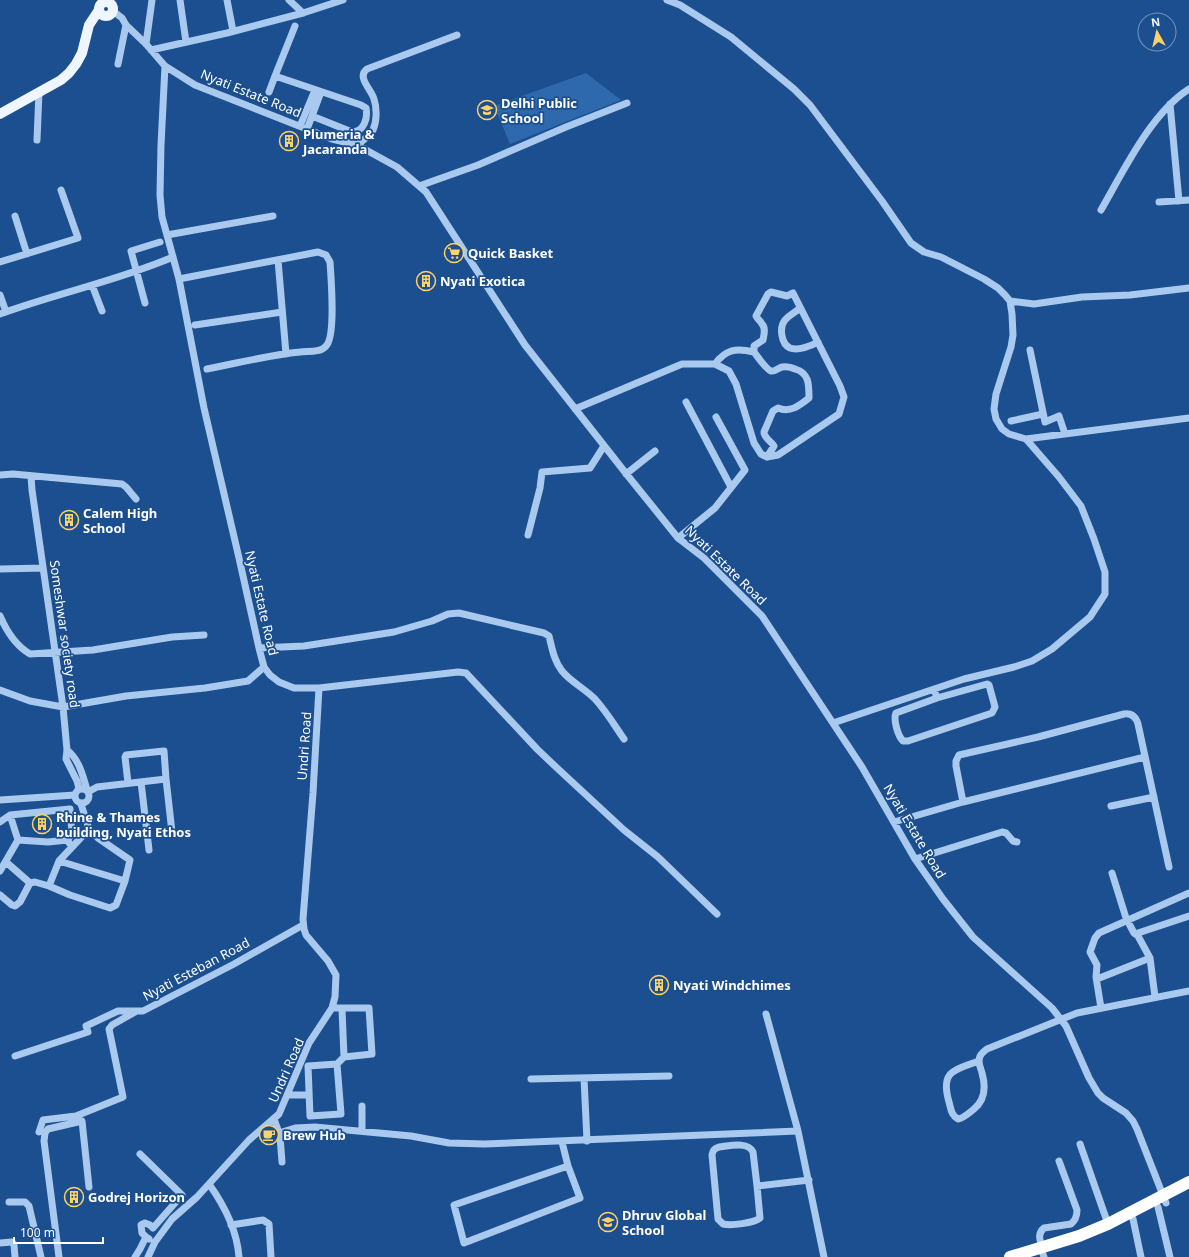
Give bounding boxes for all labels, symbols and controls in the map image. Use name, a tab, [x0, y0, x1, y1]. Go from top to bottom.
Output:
north arrow	[1137, 12, 1177, 52]
text: N	[1150, 14, 1161, 30]
street label: Nyati Estate Road	[198, 65, 304, 121]
place label: Delhi Public School	[501, 94, 577, 127]
school or university icon: Delhi Public School	[476, 99, 498, 121]
place label: Plumeria & Jacaranda	[302, 125, 375, 158]
building icon: Plumeria & Jacaranda	[278, 130, 300, 152]
supermarket icon: Quick Basket	[443, 242, 465, 264]
place label: Quick Basket	[468, 244, 554, 262]
building icon: Nyati Exotica	[415, 270, 437, 292]
place label: Nyati Exotica	[440, 272, 525, 290]
place label: Calem High School	[83, 504, 157, 537]
building icon: Calem High School	[58, 509, 80, 531]
street label: Nyati Estate Road	[681, 521, 771, 609]
street label: Nyati Estate Road	[241, 549, 283, 657]
street label: Someshwar society road	[46, 559, 84, 709]
street label: Undri Road	[293, 711, 315, 781]
street label: Nyati Estate Road	[880, 780, 950, 882]
place label: Rhine & Thames building, Nyati Ethos	[56, 808, 191, 841]
building icon: Rhine & Thames building, Nyati Ethos	[31, 813, 53, 835]
street label: Nyati Esteban Road	[139, 933, 253, 1005]
building icon: Nyati Windchimes	[648, 974, 670, 996]
place label: Nyati Windchimes	[673, 976, 791, 994]
street label: Undri Road	[264, 1035, 308, 1105]
cafe icon: Brew Hub	[258, 1124, 280, 1146]
place label: Brew Hub	[283, 1126, 346, 1144]
building icon: Godrej Horizon	[63, 1186, 85, 1208]
place label: Godrej Horizon	[88, 1188, 185, 1206]
place label: Dhruv Global School	[622, 1206, 706, 1239]
school or university icon: Dhruv Global School	[597, 1211, 619, 1233]
scale bar	[14, 1219, 103, 1245]
text: 100 m	[20, 1224, 55, 1241]

